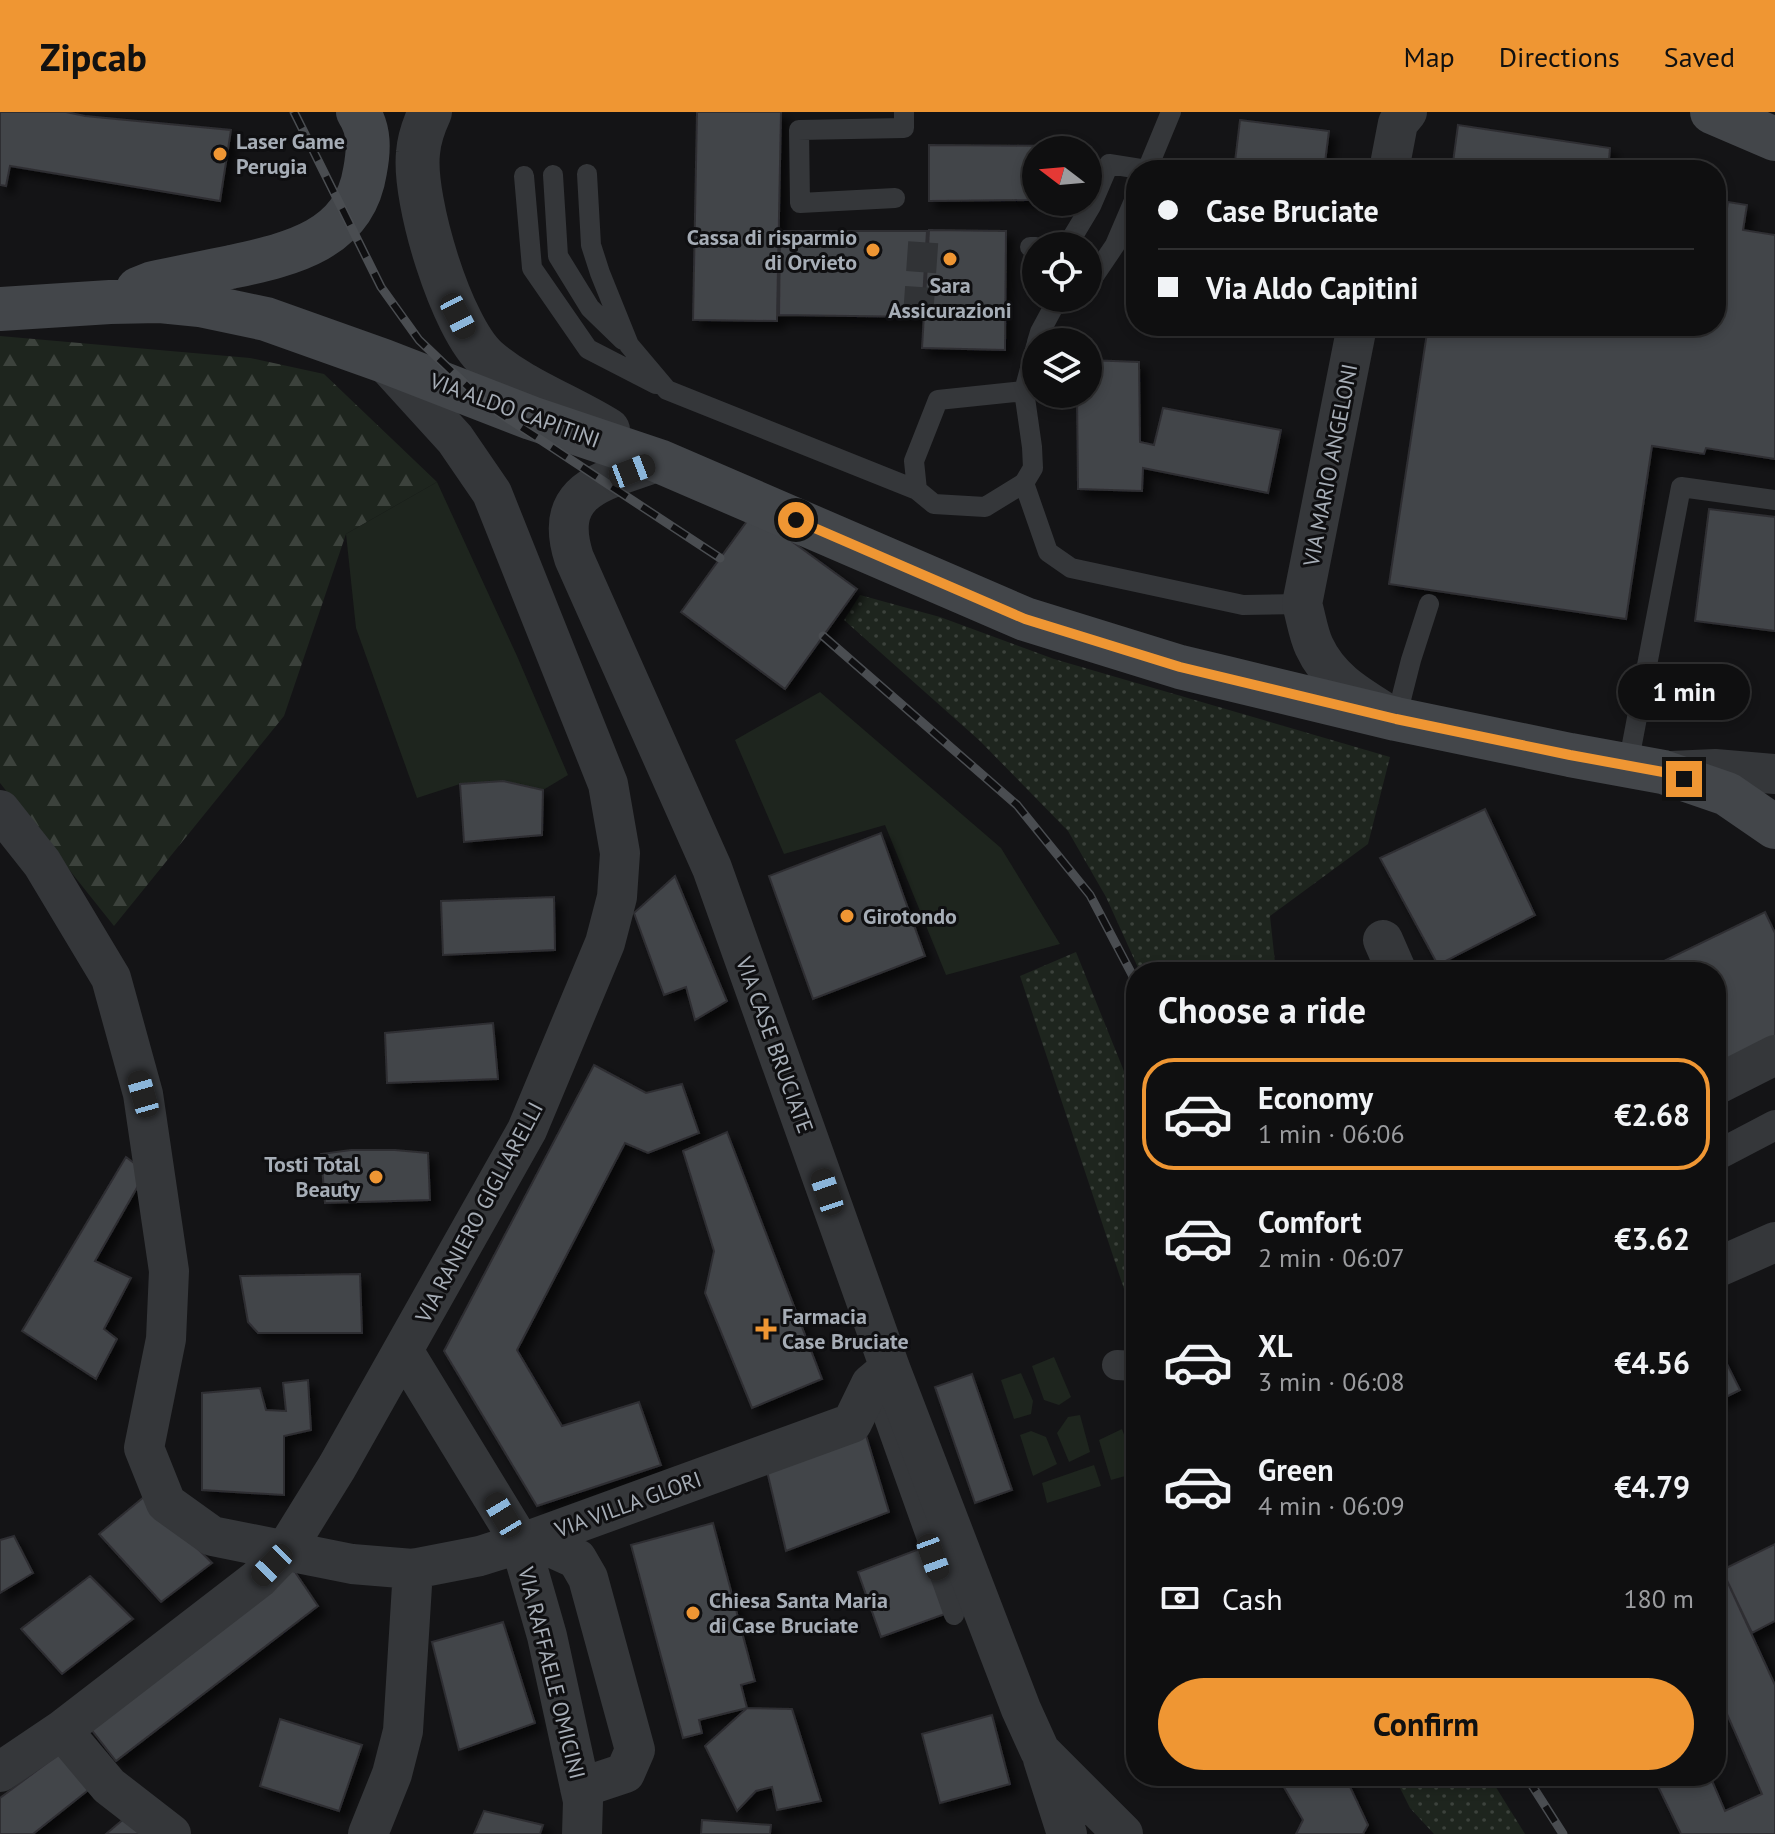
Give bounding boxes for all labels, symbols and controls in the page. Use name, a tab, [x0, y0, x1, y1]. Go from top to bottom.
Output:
text: Zipcab	[40, 32, 147, 81]
text: Map	[1404, 38, 1455, 75]
text: Directions	[1499, 38, 1620, 75]
text: Saved	[1664, 38, 1735, 75]
place label: Laser Game Perugia	[236, 127, 345, 180]
north arrow	[1022, 136, 1102, 216]
map controls	[1022, 136, 1102, 408]
marker: Laser Game Perugia	[211, 145, 229, 163]
text: Case Bruciate	[1206, 191, 1379, 230]
place label: Cassa di risparmio di Orvieto	[687, 223, 857, 276]
button: locate	[1022, 232, 1102, 312]
marker: Cassa di risparmio di Orvieto	[864, 241, 882, 259]
marker: Sara Assicurazioni	[941, 250, 959, 268]
text: Via Aldo Capitini	[1206, 268, 1418, 307]
place label: Sara Assicurazioni	[888, 271, 1012, 324]
car	[436, 289, 480, 343]
button: layers	[1022, 328, 1102, 408]
street label: VIA MARIO ANGELONI	[1296, 361, 1363, 570]
street label: VIA ALDO CAPITINI	[425, 366, 604, 454]
car	[605, 451, 659, 491]
route start	[778, 502, 814, 538]
callout: 1 min	[1618, 663, 1750, 719]
text: 1 min	[1652, 675, 1716, 708]
route end	[1666, 761, 1702, 797]
place label: Girotondo	[863, 902, 957, 930]
marker: Girotondo	[838, 907, 856, 925]
street label: VIA CASE BRUCIATE	[730, 952, 820, 1137]
text: Choose a ride	[1158, 986, 1366, 1033]
car	[125, 1068, 161, 1120]
icon: car	[1162, 1078, 1234, 1150]
text: Economy	[1258, 1078, 1373, 1117]
text: €2.68	[1615, 1095, 1690, 1134]
street label: VIA RANIERO GIGLIARELLI	[408, 1097, 549, 1328]
text: 1 min · 06:06	[1258, 1117, 1405, 1150]
place label: Tosti Total Beauty	[264, 1150, 361, 1203]
car	[808, 1165, 846, 1219]
marker: Tosti Total Beauty	[367, 1168, 385, 1186]
icon: car	[1162, 1202, 1234, 1274]
text: Comfort	[1258, 1202, 1361, 1241]
text: €3.62	[1615, 1219, 1690, 1258]
text: 2 min · 06:07	[1258, 1241, 1405, 1274]
place label: Farmacia Case Bruciate	[782, 1302, 909, 1355]
marker: Farmacia Case Bruciate	[757, 1320, 775, 1338]
icon: car	[1162, 1326, 1234, 1398]
text: XL	[1258, 1326, 1292, 1365]
text: €4.56	[1615, 1343, 1690, 1382]
text: 3 min · 06:08	[1258, 1365, 1405, 1398]
icon: car	[1162, 1450, 1234, 1522]
text: Green	[1258, 1450, 1333, 1489]
street label: VIA VILLA GLORI	[550, 1465, 705, 1544]
text: €4.79	[1615, 1467, 1690, 1506]
car	[480, 1488, 526, 1542]
text: 4 min · 06:09	[1258, 1489, 1405, 1522]
car	[914, 1530, 952, 1584]
car	[247, 1539, 297, 1591]
street label: VIA RAFFAELE OMICINI	[512, 1563, 592, 1782]
icon: cash	[1158, 1576, 1202, 1620]
text: Cash	[1222, 1579, 1283, 1618]
text: 180 m	[1623, 1582, 1694, 1615]
place label: Chiesa Santa Maria di Case Bruciate	[709, 1586, 888, 1639]
marker: Chiesa Santa Maria di Case Bruciate	[684, 1604, 702, 1622]
button: Confirm	[1158, 1678, 1694, 1770]

